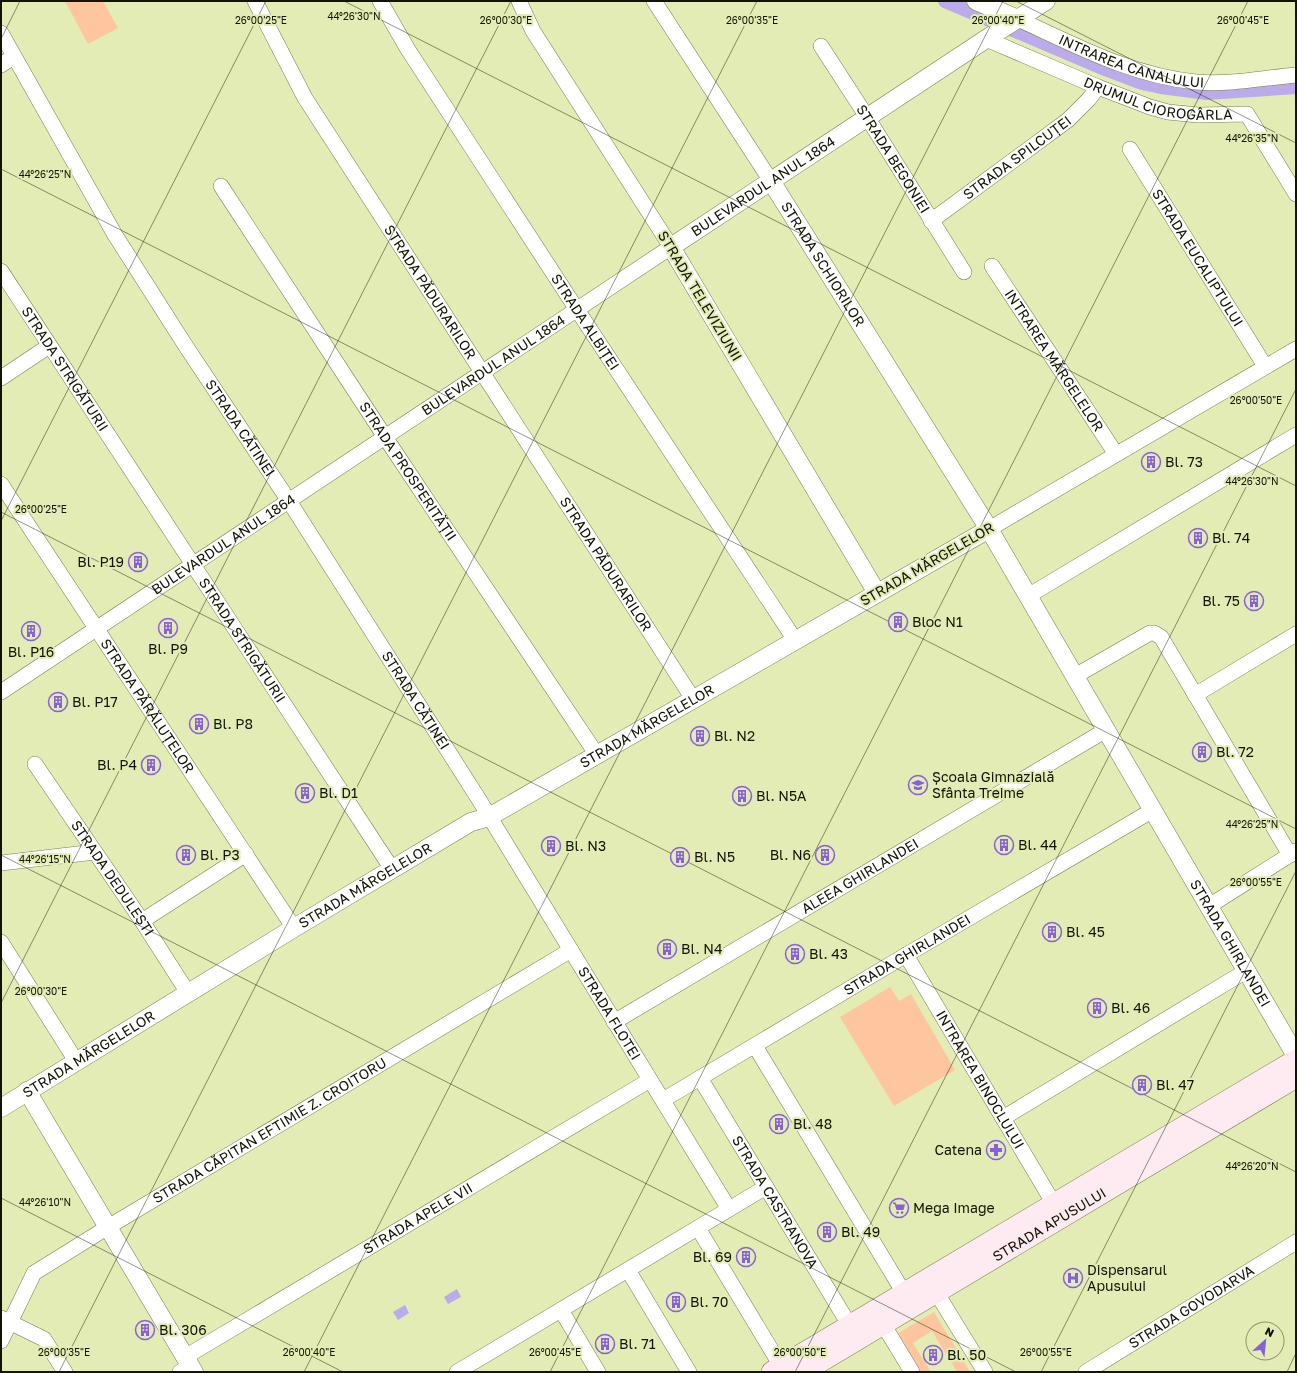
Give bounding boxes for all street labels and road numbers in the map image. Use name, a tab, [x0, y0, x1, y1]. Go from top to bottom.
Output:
street label: INTRAREA CANALULUI	[1056, 30, 1205, 91]
street label: DRUMUL CIOROGÂRLA	[1081, 73, 1233, 123]
street label: STRADA BEGONIEI	[853, 101, 934, 216]
street label: STRADA SPILCUȚEI	[959, 112, 1074, 203]
street label: BULEVARDUL ANUL 1864	[688, 132, 838, 239]
street label: STRADA EUCALIPTULUI	[1149, 185, 1247, 329]
street label: STRADA SCHIORILOR	[778, 198, 869, 329]
street label: STRADA PĂDURARILOR	[381, 221, 480, 362]
street label: STRADA TELEVIZIUNII	[655, 228, 746, 364]
street label: STRADA ALBIȚEI	[548, 270, 623, 373]
street label: INTRAREA MĂRGELELOR	[1002, 286, 1108, 434]
street label: STRADA STRIGĂTURII	[19, 303, 112, 434]
street label: BULEVARDUL ANUL 1864	[418, 311, 568, 418]
street label: STRADA CĂTINEI	[202, 376, 279, 479]
street label: STRADA PROSPERITĂȚII	[356, 398, 461, 544]
street label: BULEVARDUL ANUL 1864	[148, 490, 298, 598]
street label: STRADA PĂDURARILOR	[557, 494, 656, 634]
street label: STRADA MĂRGELELOR	[857, 518, 997, 609]
street label: STRADA STRIGĂTURII	[196, 574, 290, 705]
street label: STRADA PĂRĂLUȚELOR	[97, 635, 198, 776]
street label: STRADA CĂTINEI	[379, 648, 454, 752]
street label: STRADA MĂRGELELOR	[576, 680, 717, 771]
street label: STRADA DEDULEȘTI	[68, 817, 158, 939]
street label: ALEEA GHIRLANDEI	[798, 834, 921, 917]
street label: STRADA MĂRGELELOR	[295, 838, 435, 931]
street label: STRADA GHIRLANDEI	[1187, 876, 1274, 1010]
street label: STRADA GHIRLANDEI	[840, 910, 973, 998]
street label: STRADA FLOTEI	[575, 963, 645, 1063]
street label: STRADA MĂRGELELOR	[19, 1007, 158, 1101]
street label: INTRAREA BINOCLULUI	[933, 1007, 1028, 1152]
street label: STRADA CĂPITAN EFTIMIE Z. CROITORU	[149, 1053, 389, 1206]
street label: STRADA CASTRANOVA	[729, 1132, 822, 1272]
street label: STRADA APELE VII	[360, 1179, 475, 1257]
street label: STRADA APUSULUI	[989, 1184, 1109, 1265]
street label: STRADA GOVODARVA	[1125, 1261, 1257, 1351]

